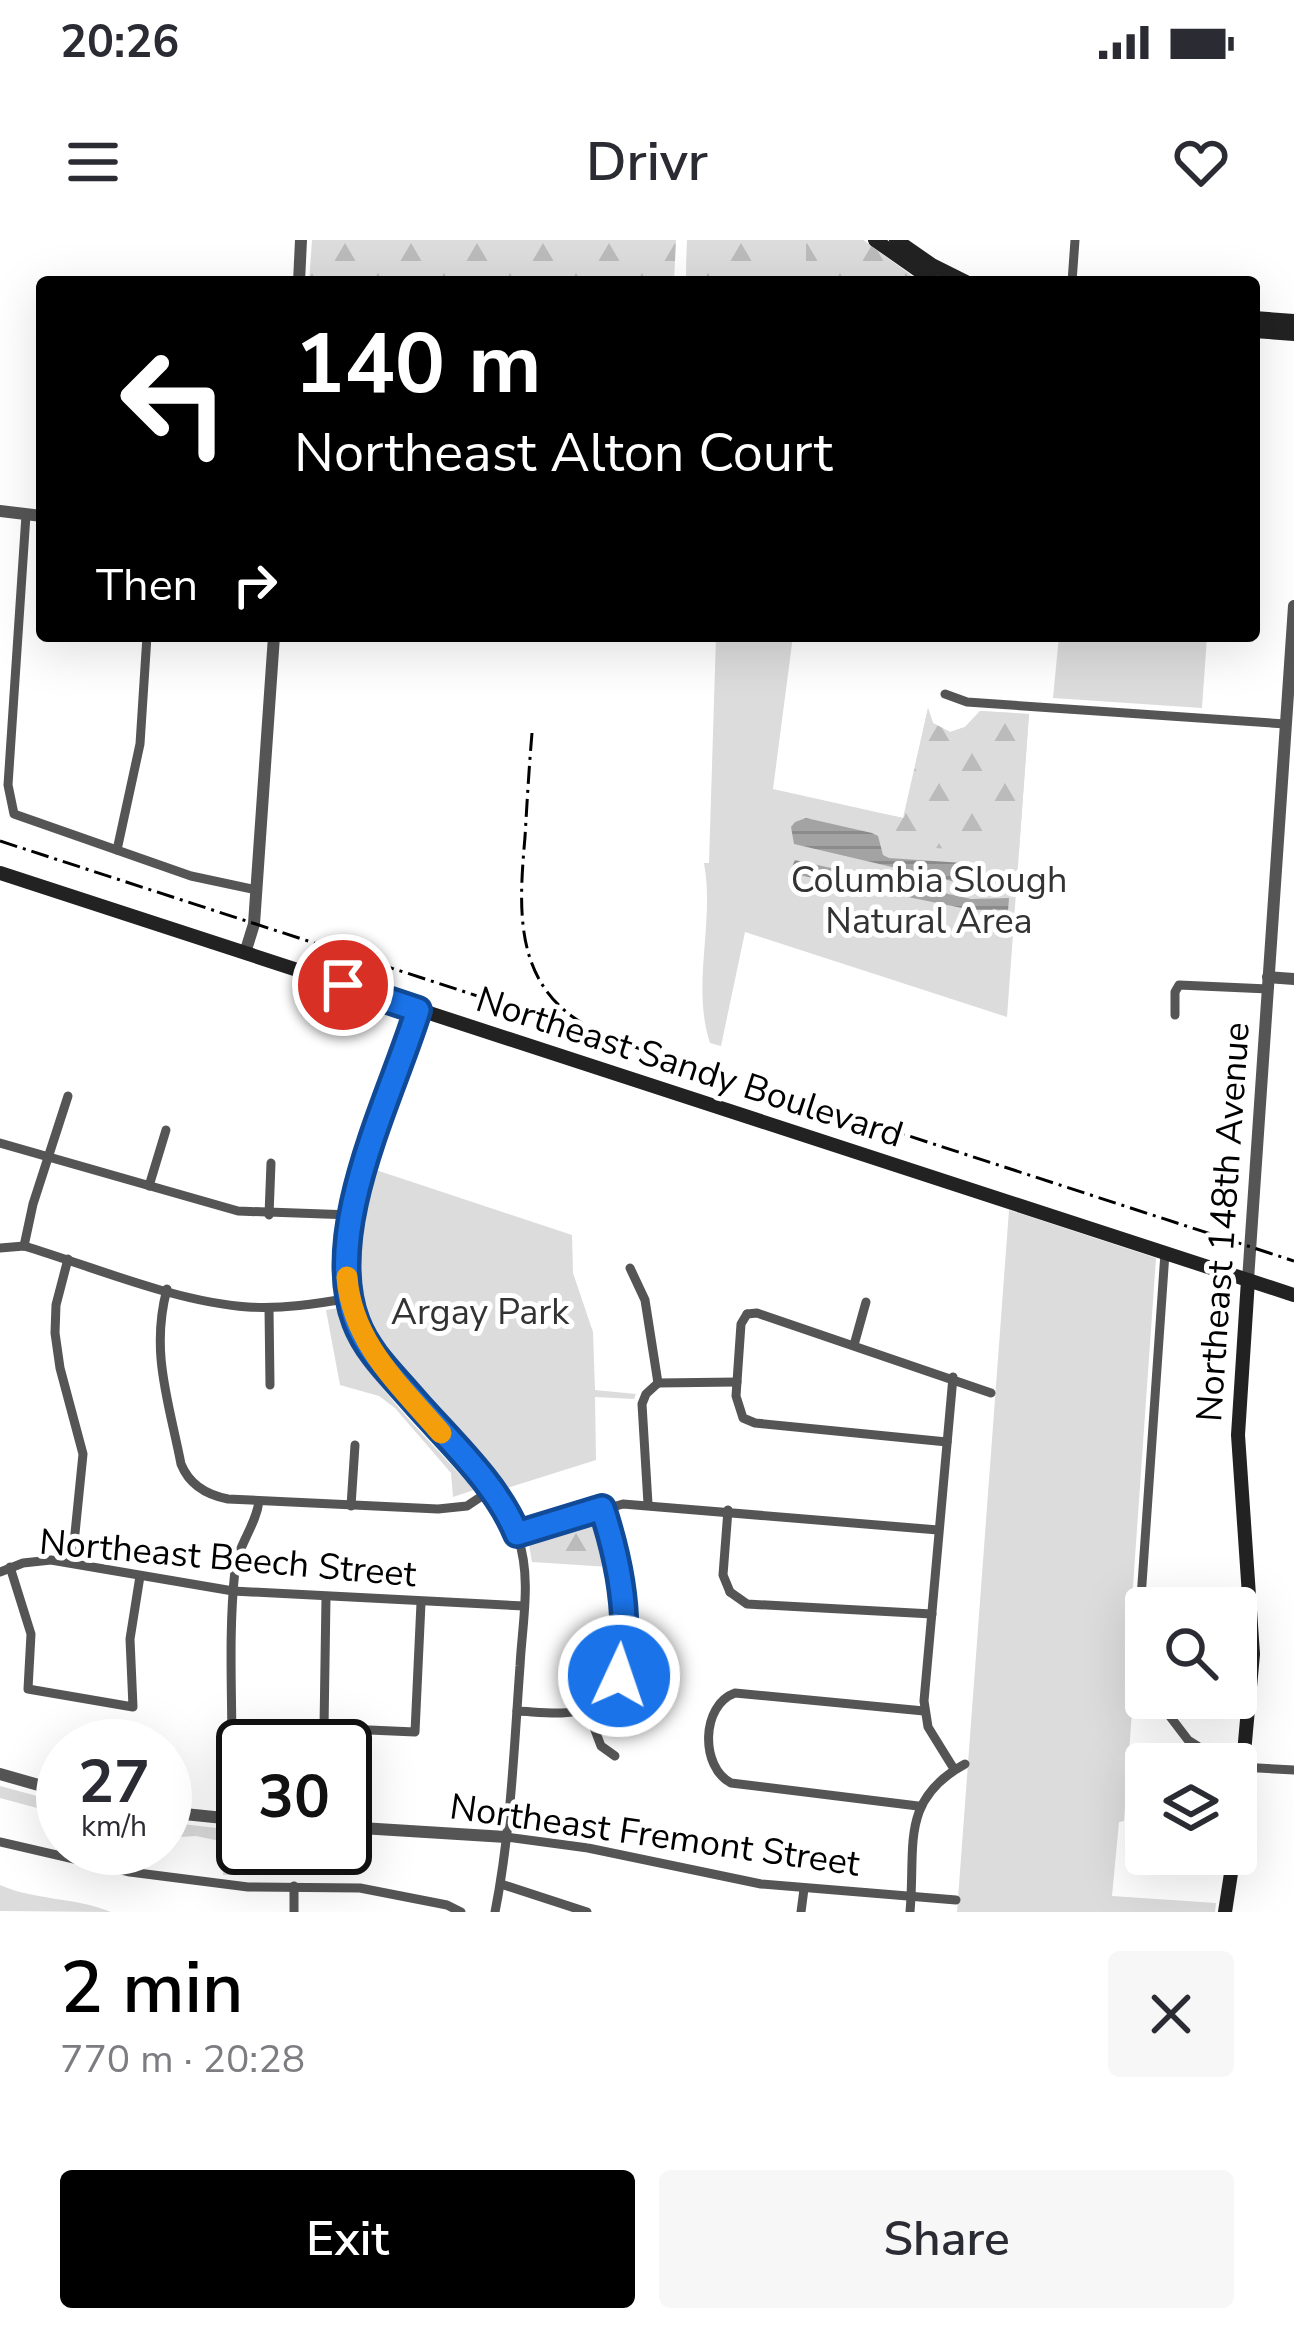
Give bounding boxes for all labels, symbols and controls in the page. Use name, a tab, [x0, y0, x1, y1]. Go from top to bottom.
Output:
text: 20:26	[60, 12, 179, 73]
text: Drivr	[586, 125, 708, 199]
icon: menu	[60, 129, 126, 195]
icon: heart	[1168, 129, 1234, 195]
text: 140 m	[294, 307, 542, 422]
icon: left	[96, 324, 252, 480]
text: Northeast Alton Court	[294, 416, 833, 490]
icon: right	[222, 552, 288, 618]
text: Then	[96, 555, 198, 616]
park label: Columbia Slough Natural Area	[791, 856, 1067, 946]
pin	[292, 934, 394, 1036]
icon: arrive	[310, 952, 376, 1018]
street label: Northeast Sandy Boulevard	[470, 975, 909, 1160]
street label: Northeast 148th Avenue	[1185, 1021, 1262, 1424]
park label: Argay Park	[391, 1288, 570, 1337]
street label: Northeast Beech Street	[37, 1518, 419, 1599]
map controls	[1125, 1587, 1257, 1875]
button: search	[1125, 1587, 1257, 1719]
position arrow	[556, 1613, 682, 1739]
speed limit sign: 30	[216, 1719, 372, 1875]
text: 27	[78, 1741, 150, 1823]
button: layers	[1125, 1743, 1257, 1875]
street label: Northeast Fremont Street	[447, 1782, 863, 1889]
text: km/h	[81, 1806, 147, 1847]
text: 2 min	[60, 1939, 243, 2037]
button: close	[1108, 1951, 1234, 2077]
text: 770 m · 20:28	[60, 2033, 305, 2086]
button: Exit	[60, 2170, 635, 2308]
button: Share	[659, 2170, 1234, 2308]

